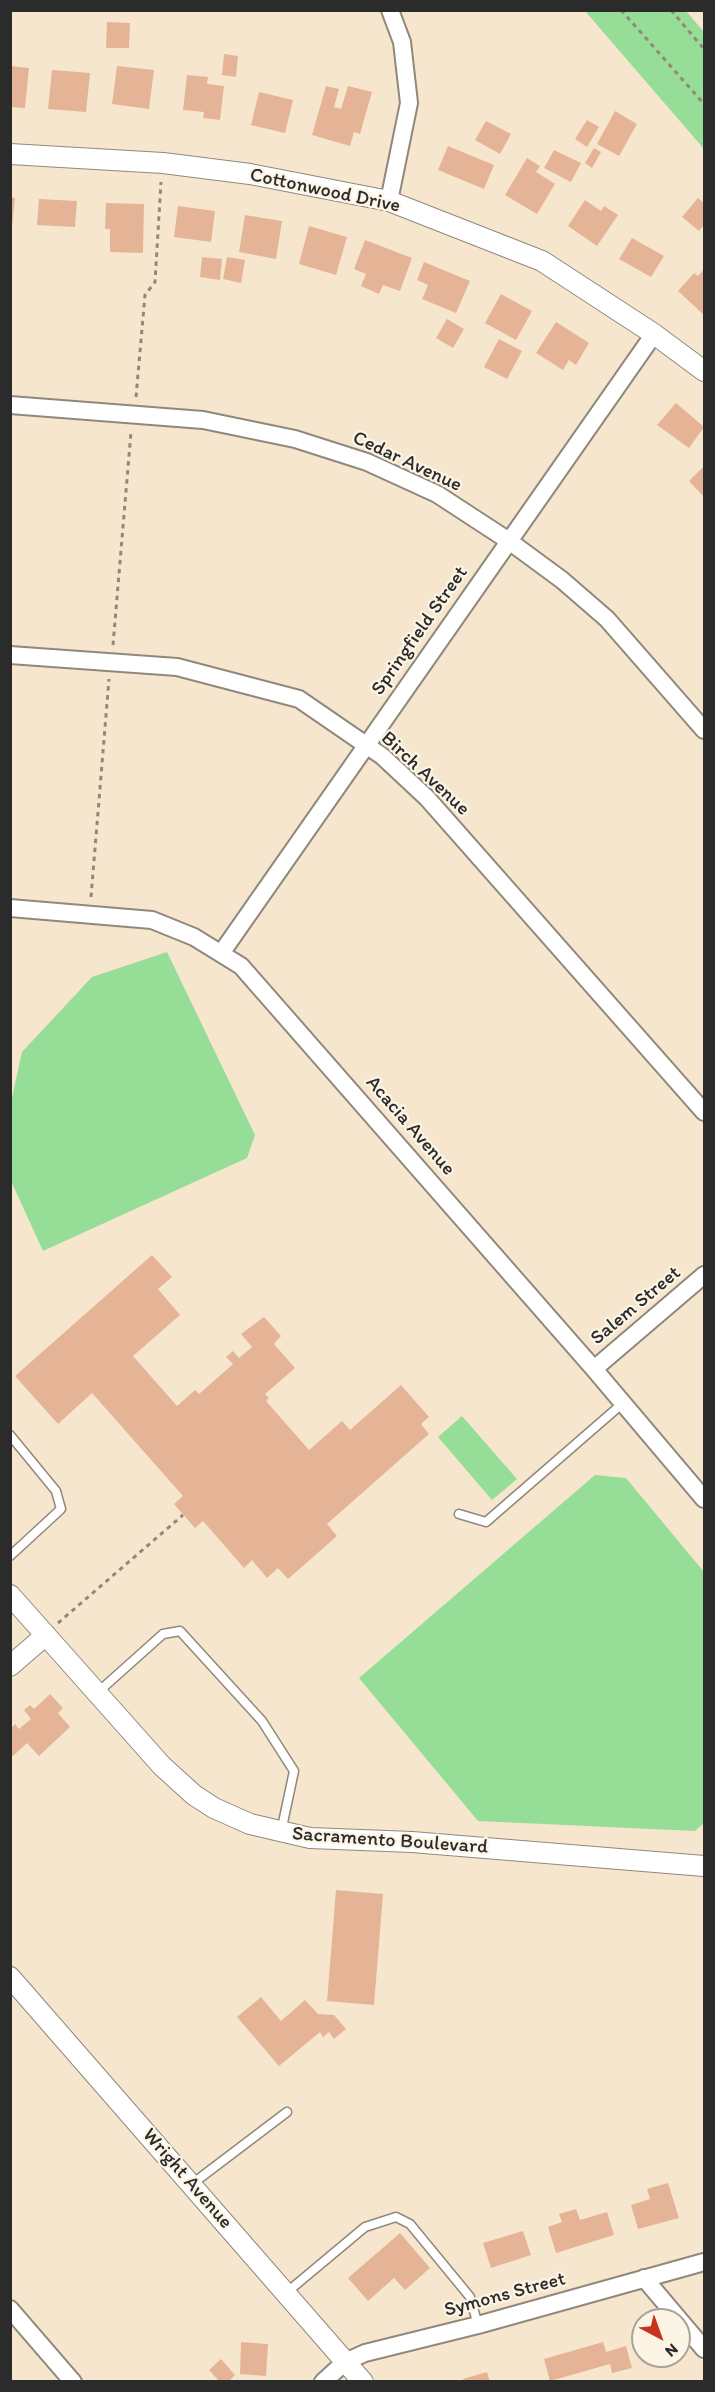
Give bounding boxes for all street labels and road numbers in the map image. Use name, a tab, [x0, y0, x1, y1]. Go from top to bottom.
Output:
street label: Cottonwood Drive	[248, 163, 402, 219]
street label: Cedar Avenue	[349, 426, 465, 498]
street label: Springfield Street	[367, 562, 473, 700]
street label: Birch Avenue	[376, 727, 474, 821]
street label: Acacia Avenue	[360, 1071, 460, 1181]
street label: Salem Street	[586, 1261, 686, 1351]
street label: Sacramento Boulevard	[291, 1822, 489, 1860]
street label: Wright Avenue	[137, 2124, 237, 2234]
street label: Symons Street	[442, 2267, 568, 2323]

